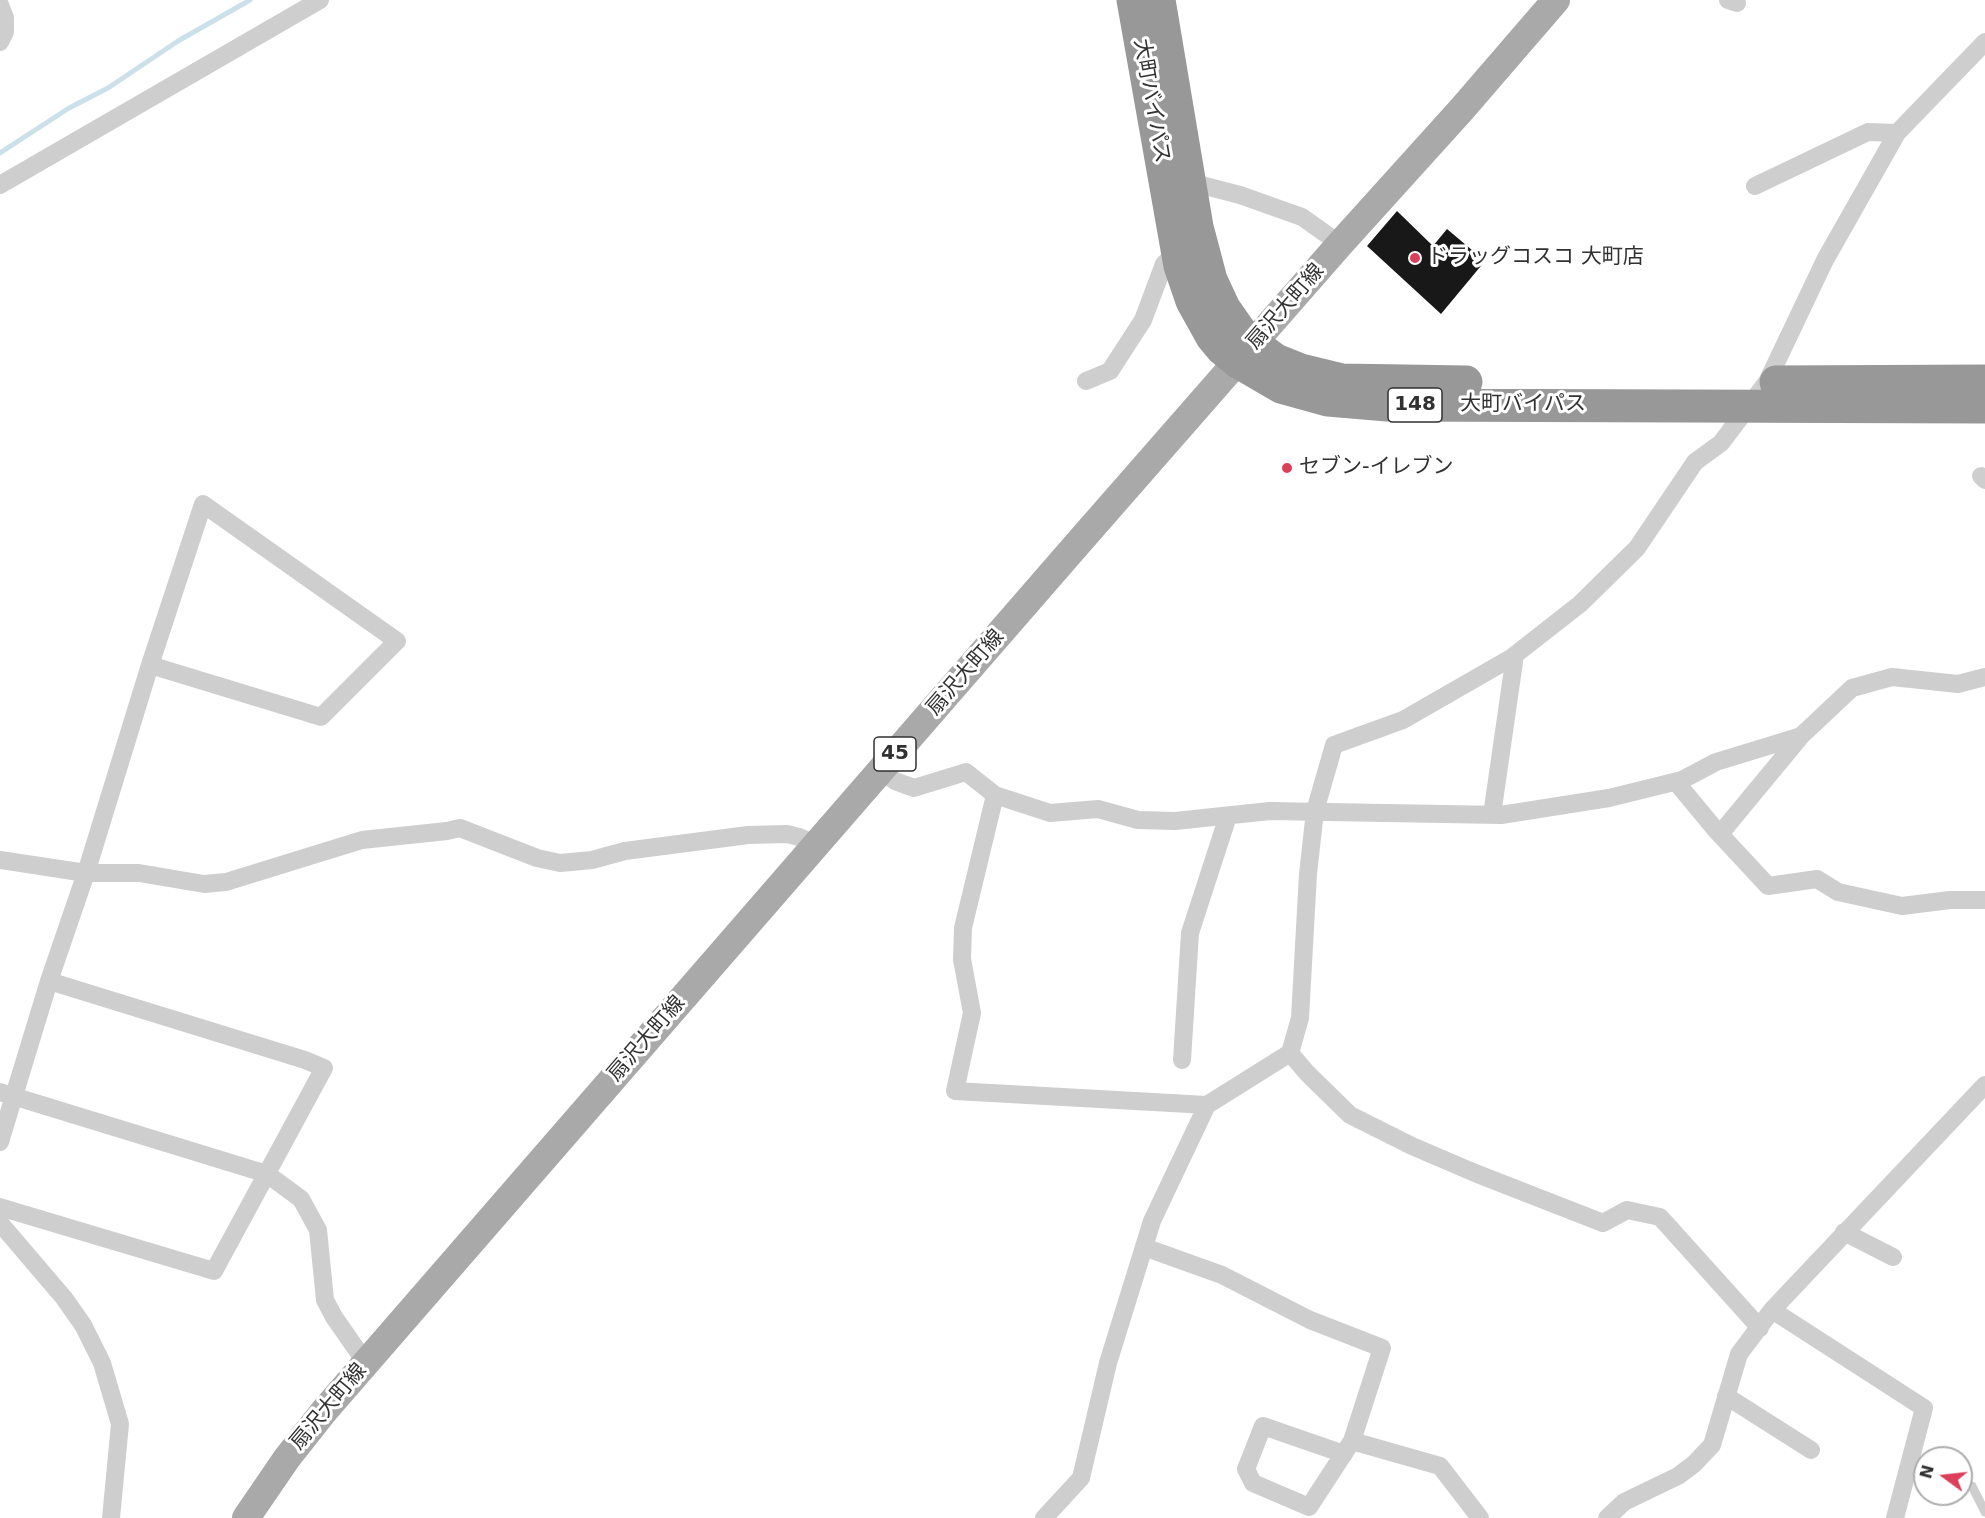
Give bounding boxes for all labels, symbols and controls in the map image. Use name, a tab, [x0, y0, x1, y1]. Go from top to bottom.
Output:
street label: 大町バイパス	[1128, 37, 1174, 165]
place label: ドラッグコスコ 大町店	[1427, 245, 1644, 271]
marker: ドラッグコスコ 大町店	[1408, 251, 1422, 265]
street label: 扇沢大町線	[1242, 259, 1330, 355]
road number: 148	[1388, 388, 1442, 422]
street label: 大町バイパス	[1460, 392, 1586, 418]
place label: セブン-イレブン	[1299, 455, 1454, 481]
marker: セブン-イレブン	[1280, 461, 1294, 475]
street label: 扇沢大町線	[922, 625, 1010, 721]
road number: 45	[874, 737, 916, 771]
street label: 扇沢大町線	[603, 991, 691, 1087]
street label: 扇沢大町線	[286, 1359, 372, 1455]
north arrow	[1913, 1446, 1973, 1506]
text: N	[1916, 1463, 1938, 1481]

